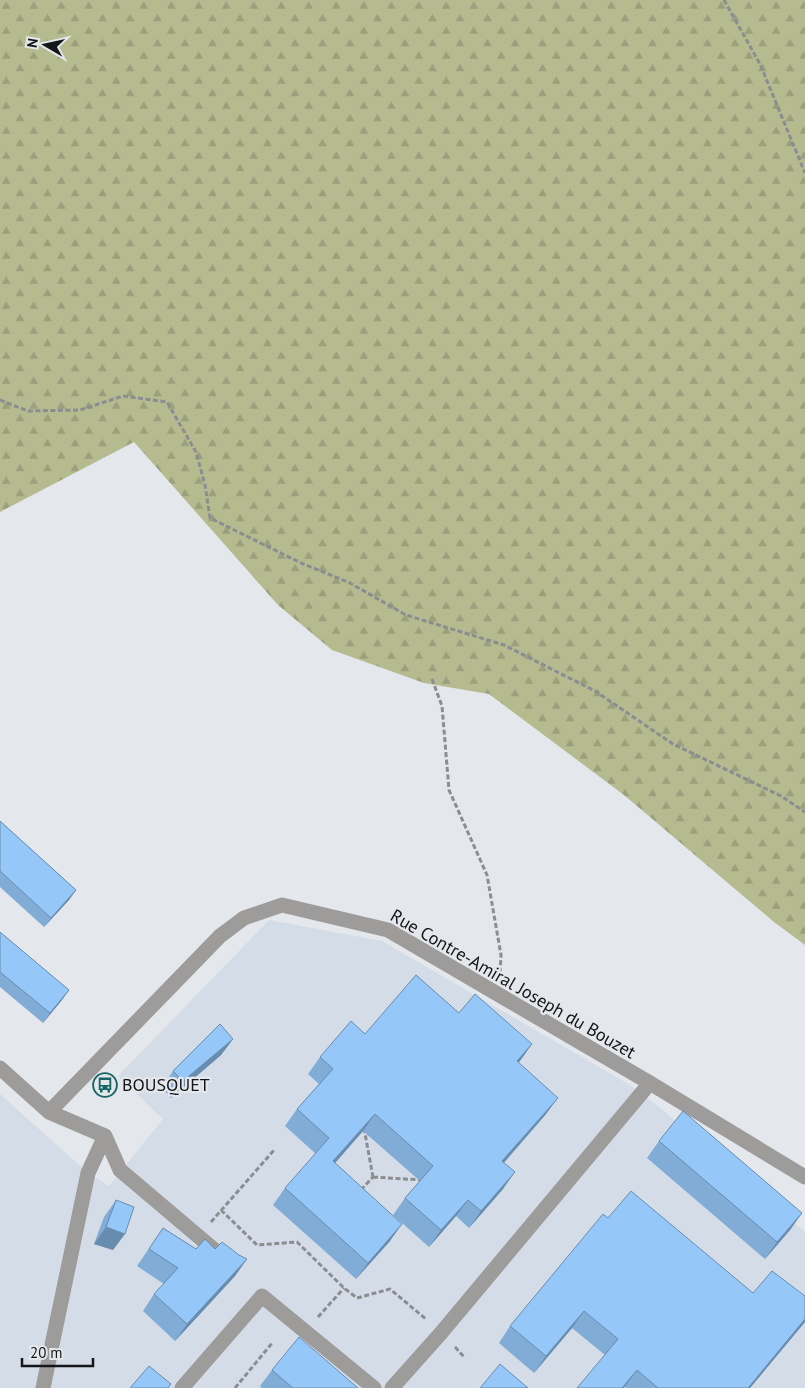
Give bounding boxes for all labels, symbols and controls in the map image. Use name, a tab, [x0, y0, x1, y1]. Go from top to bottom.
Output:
north arrow	[20, 20, 70, 70]
text: N	[23, 37, 42, 49]
street label: Rue Contre-Amiral Joseph du Bouzet	[387, 904, 640, 1063]
bus stop icon: BOUSQUET	[92, 1072, 118, 1098]
place label: BOUSQUET	[122, 1073, 210, 1096]
scale bar	[22, 1336, 94, 1368]
text: 20 m	[30, 1343, 63, 1362]

